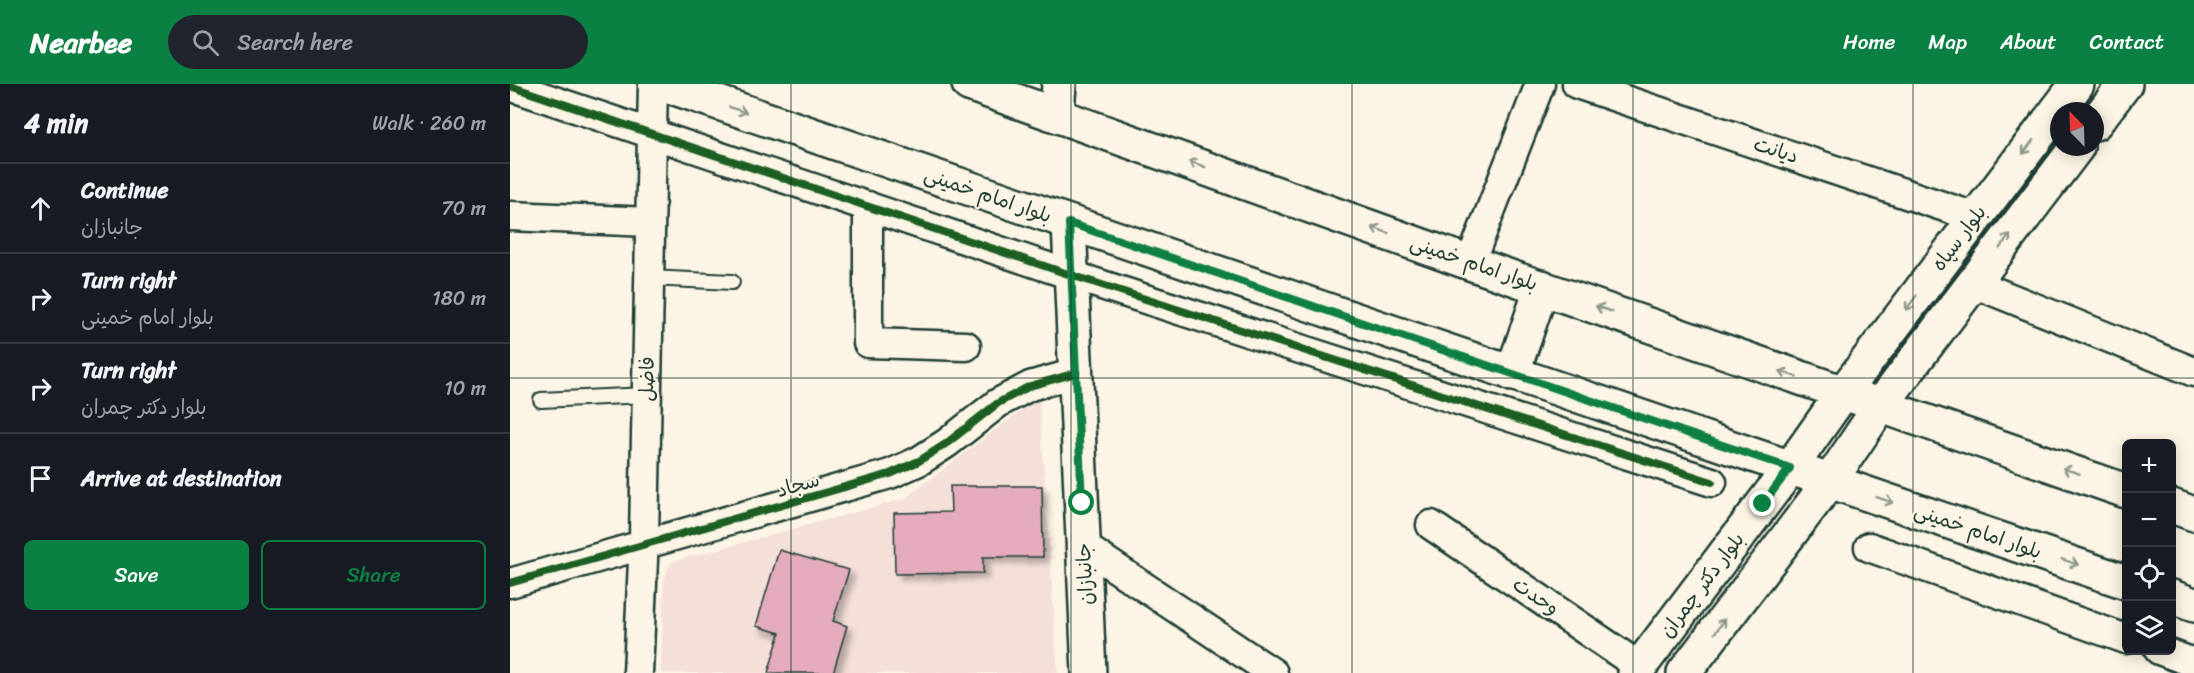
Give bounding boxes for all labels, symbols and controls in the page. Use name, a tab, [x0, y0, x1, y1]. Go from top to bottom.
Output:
search box	[168, 15, 588, 69]
text: Nearbee	[30, 18, 132, 67]
text: Search here	[237, 23, 353, 62]
text: Home	[1843, 23, 1895, 61]
text: Map	[1928, 23, 1967, 61]
text: About	[2000, 23, 2057, 61]
text: Contact	[2090, 23, 2164, 61]
icon: search	[189, 26, 222, 59]
text: 4 min	[24, 100, 88, 146]
north arrow	[2050, 102, 2104, 156]
one-way arrow	[728, 105, 747, 116]
text: Walk · 260 m	[372, 106, 486, 141]
street label: دیانت	[1749, 126, 1803, 174]
one-way arrow	[2022, 139, 2035, 155]
street label: بلوار امام خمینی	[919, 157, 1057, 233]
one-way arrow	[1188, 158, 1206, 169]
text: Continue	[81, 171, 169, 210]
text: 70 m	[441, 191, 486, 226]
icon: ahead	[24, 192, 57, 225]
street label: بلوار سپاه	[1922, 197, 1996, 279]
text: جانبازان	[81, 210, 143, 245]
one-way arrow	[1371, 224, 1390, 235]
street label: بلوار امام خمینی	[1405, 225, 1543, 301]
one-way arrow	[1999, 234, 2012, 250]
text: Turn right	[81, 261, 176, 300]
text: 180 m	[432, 281, 486, 316]
icon: right	[24, 282, 57, 315]
one-way arrow	[1904, 294, 1917, 310]
text: بلوار امام خمینی	[81, 300, 214, 335]
one-way arrow	[1595, 303, 1613, 314]
text: Turn right	[81, 351, 176, 390]
street label: فاضل	[629, 356, 665, 402]
one-way arrow	[1779, 367, 1797, 378]
text: 10 m	[444, 371, 486, 406]
icon: right	[24, 372, 57, 405]
text: بلوار دکتر چمران	[81, 390, 207, 425]
map controls	[2122, 439, 2176, 655]
button: +	[2122, 439, 2176, 493]
text: Arrive at destination	[81, 459, 282, 498]
icon: arrive	[24, 462, 57, 495]
street label: سجاد	[772, 462, 824, 508]
one-way arrow	[2062, 465, 2081, 476]
route start	[1068, 489, 1094, 515]
route end	[1749, 490, 1775, 516]
street label: بلوار امام خمینی	[1909, 493, 2047, 569]
button: −	[2122, 493, 2176, 547]
one-way arrow	[1875, 495, 1894, 506]
street label: بلوار دکتر چمران	[1650, 524, 1754, 646]
button: Save	[24, 540, 249, 610]
button: Share	[261, 540, 486, 610]
street label: جانبازان	[1066, 542, 1104, 606]
button: locate	[2122, 547, 2176, 601]
one-way arrow	[2060, 558, 2079, 569]
street label: وحدت	[1505, 567, 1567, 625]
button: layers	[2122, 601, 2176, 655]
one-way arrow	[1713, 619, 1726, 635]

